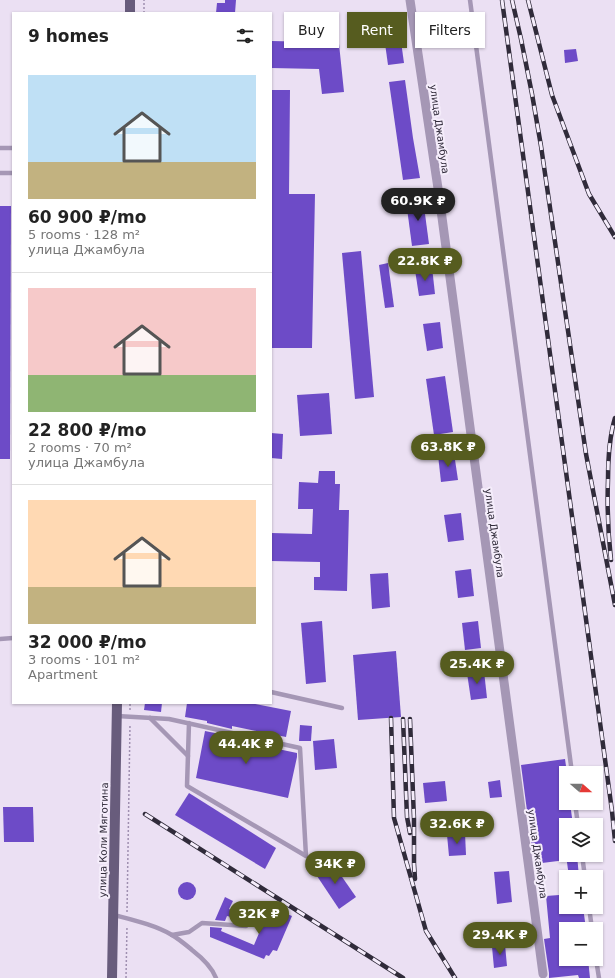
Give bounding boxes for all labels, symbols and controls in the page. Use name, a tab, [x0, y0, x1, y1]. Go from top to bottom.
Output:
chip: Buy	[284, 12, 339, 48]
chip: Rent	[347, 12, 407, 48]
chip: Filters	[415, 12, 485, 48]
icon: filters	[234, 25, 256, 47]
text: 9 homes	[28, 26, 109, 46]
street label: улица Джамбула	[428, 84, 451, 174]
icon: home	[106, 101, 178, 173]
pin: 60.9K ₽	[381, 188, 455, 222]
text: 60.9K ₽	[390, 193, 446, 208]
text: 60 900 ₽/mo	[28, 207, 146, 227]
text: 5 rooms · 128 m²	[28, 227, 140, 242]
text: улица Джамбула	[28, 242, 145, 257]
pin: 22.8K ₽	[388, 248, 462, 282]
text: 22.8K ₽	[397, 253, 453, 268]
icon: home	[106, 314, 178, 386]
text: 22 800 ₽/mo	[28, 420, 146, 440]
pin: 63.8K ₽	[411, 434, 485, 468]
text: 63.8K ₽	[420, 439, 476, 454]
text: 2 rooms · 70 m²	[28, 440, 132, 455]
text: улица Джамбула	[28, 455, 145, 470]
street label: улица Джамбула	[483, 488, 506, 578]
icon: home	[106, 526, 178, 598]
text: 32 000 ₽/mo	[28, 632, 146, 652]
pin: 25.4K ₽	[440, 651, 514, 685]
text: 3 rooms · 101 m²	[28, 652, 140, 667]
text: 25.4K ₽	[449, 656, 505, 671]
text: Apartment	[28, 667, 98, 682]
pin: 44.4K ₽	[209, 731, 283, 765]
text: 44.4K ₽	[218, 736, 274, 751]
north arrow	[559, 766, 603, 810]
map controls	[559, 766, 603, 966]
street label: улица Коли Мяготина	[97, 782, 110, 898]
street label: улица Джамбула	[526, 809, 549, 899]
pin: 32.6K ₽	[420, 811, 494, 845]
text: 32.6K ₽	[429, 816, 485, 831]
button: layers	[559, 818, 603, 862]
pin: 34K ₽	[307, 851, 363, 885]
text: 34K ₽	[314, 856, 356, 871]
button: +	[559, 870, 603, 914]
pin: 32K ₽	[231, 901, 287, 935]
text: 32K ₽	[238, 906, 280, 921]
pin: 29.4K ₽	[463, 922, 537, 956]
button: −	[559, 922, 603, 966]
text: 29.4K ₽	[472, 927, 528, 942]

